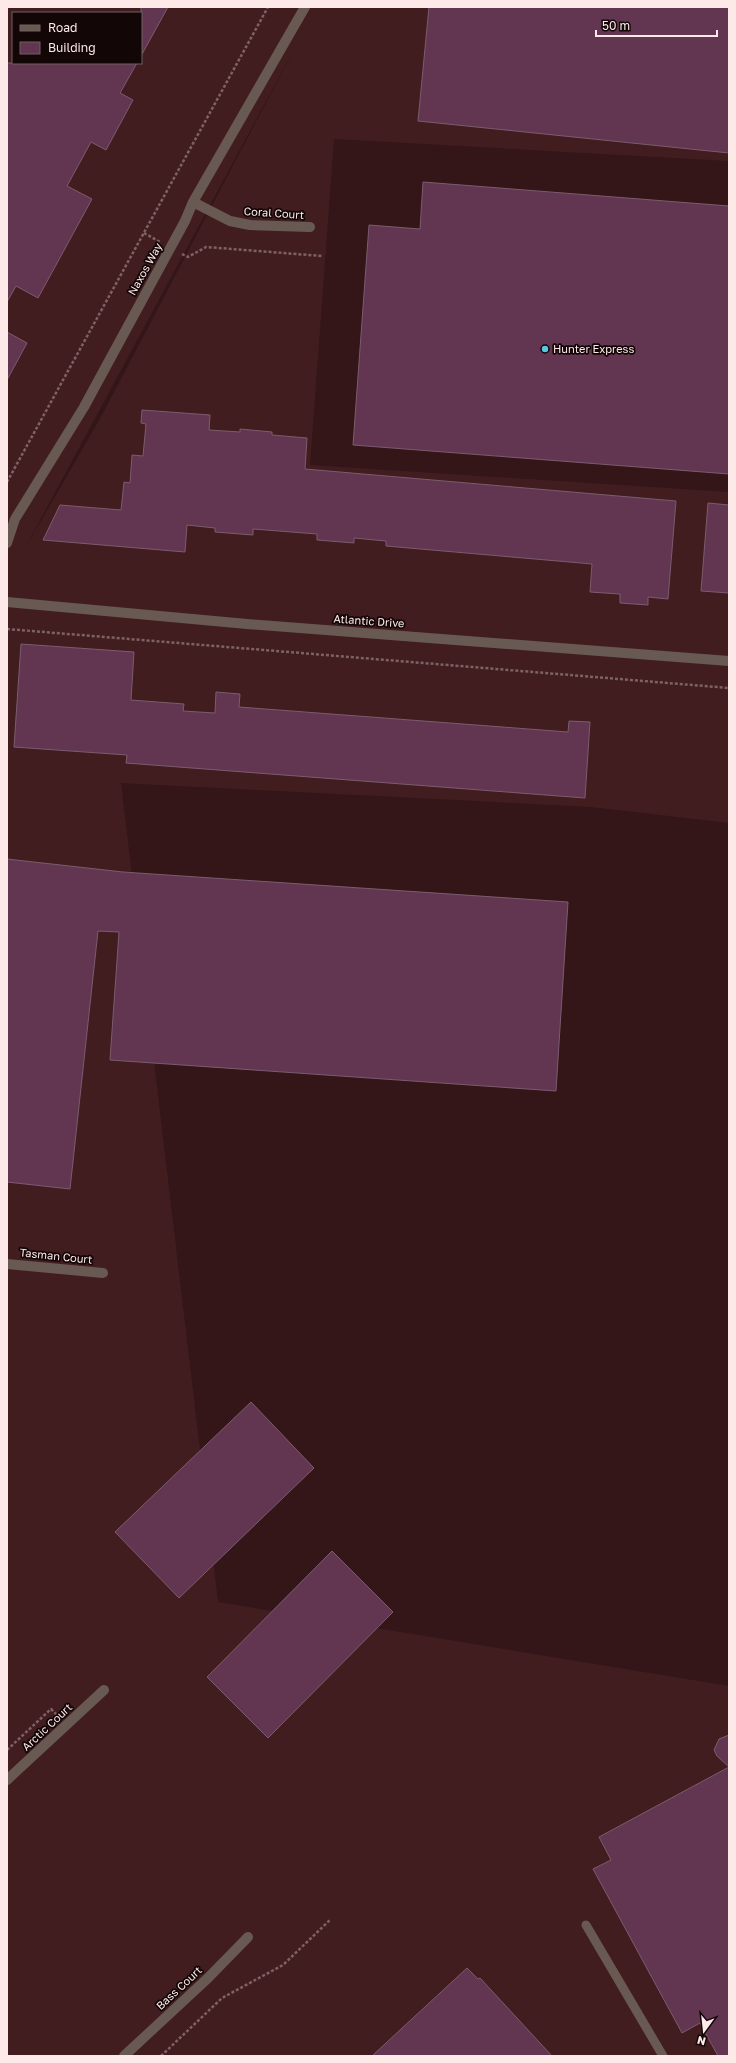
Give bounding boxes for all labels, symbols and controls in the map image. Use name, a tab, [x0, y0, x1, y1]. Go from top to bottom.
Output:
legend	[12, 12, 142, 64]
scale bar	[596, 12, 717, 38]
text: 50 m	[602, 18, 630, 33]
text: Road	[48, 20, 77, 35]
text: Building	[48, 40, 96, 55]
street label: Coral Court	[243, 204, 305, 221]
street label: Naxos Way	[125, 240, 164, 297]
place label: Hunter Express	[553, 342, 634, 355]
marker: Hunter Express	[540, 344, 550, 354]
street label: Atlantic Drive	[333, 612, 405, 629]
street label: Tasman Court	[19, 1245, 93, 1266]
street label: Arctic Court	[19, 1700, 74, 1753]
street label: Bass Court	[153, 1963, 204, 2012]
north arrow	[684, 2011, 724, 2051]
text: N	[696, 2034, 707, 2049]

